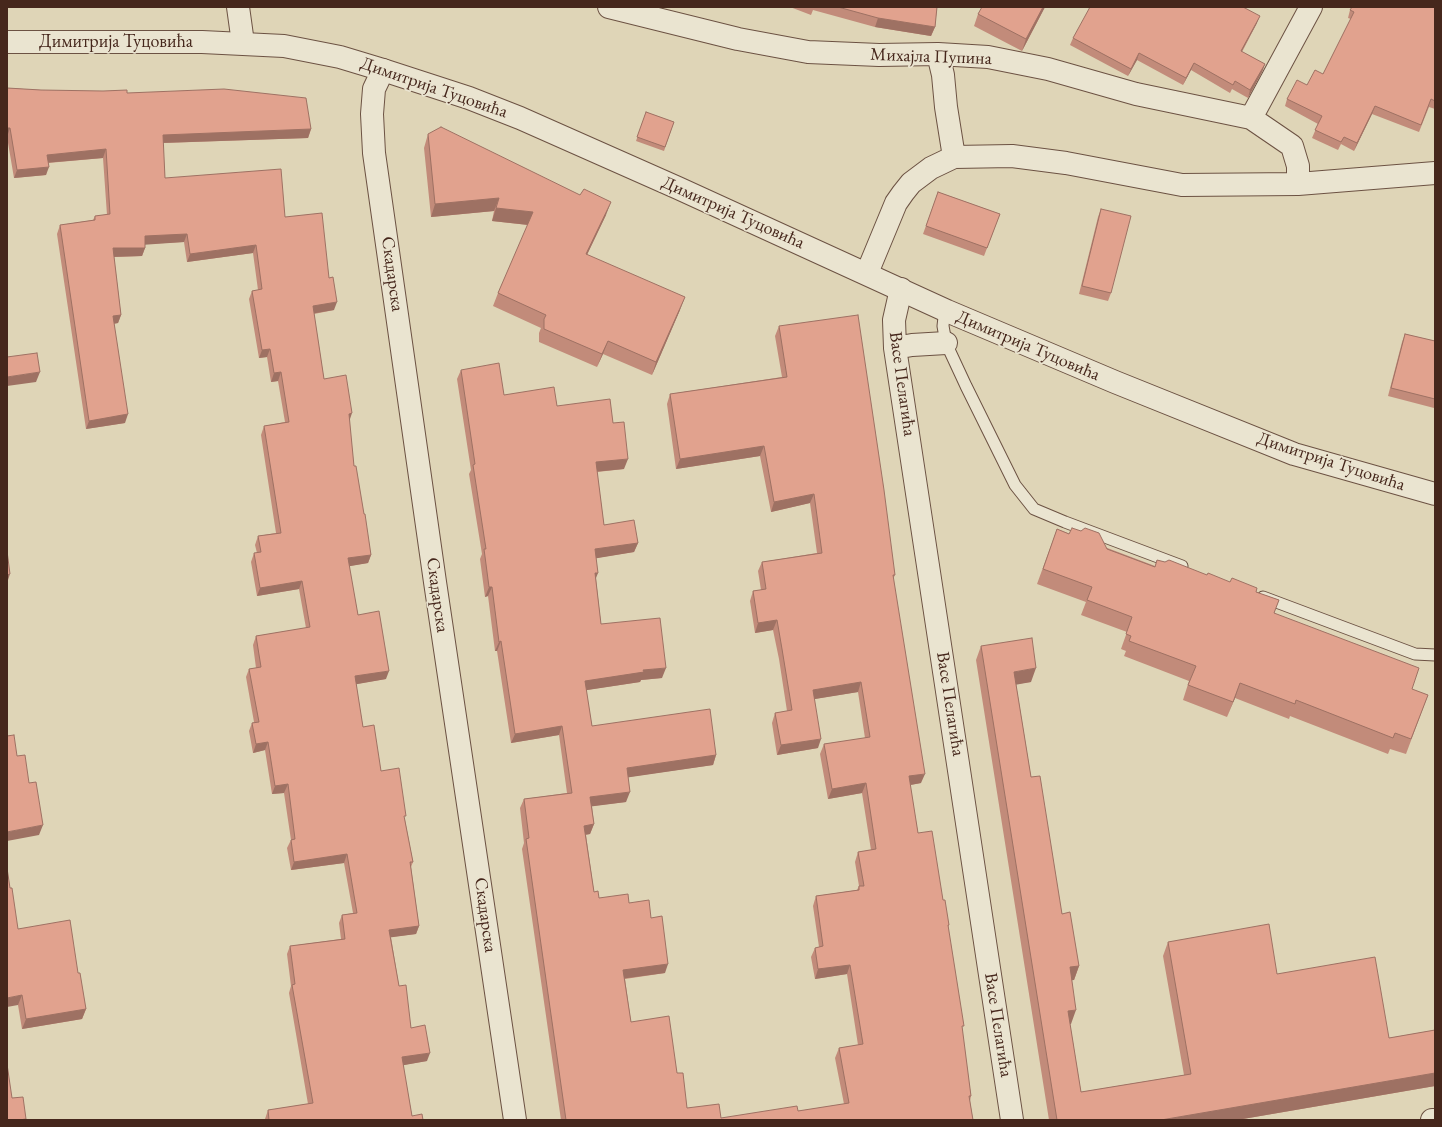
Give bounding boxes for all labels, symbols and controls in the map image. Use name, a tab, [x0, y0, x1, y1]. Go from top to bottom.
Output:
street label: Димитрија Туцовића	[39, 31, 193, 53]
street label: Михајла Пупина	[870, 44, 992, 70]
street label: Димитрија Туцовића	[358, 53, 510, 123]
street label: Димитрија Туцовића	[658, 172, 808, 254]
street label: Скадарска	[376, 235, 408, 313]
street label: Димитрија Туцовића	[953, 306, 1103, 386]
street label: Васе Пелагића	[884, 330, 920, 438]
street label: Димитрија Туцовића	[1254, 428, 1408, 496]
street label: Скадарска	[421, 556, 453, 634]
street label: Васе Пелагића	[931, 650, 969, 758]
street label: Скадарска	[469, 876, 501, 954]
street label: Васе Пелагића	[979, 971, 1017, 1079]

